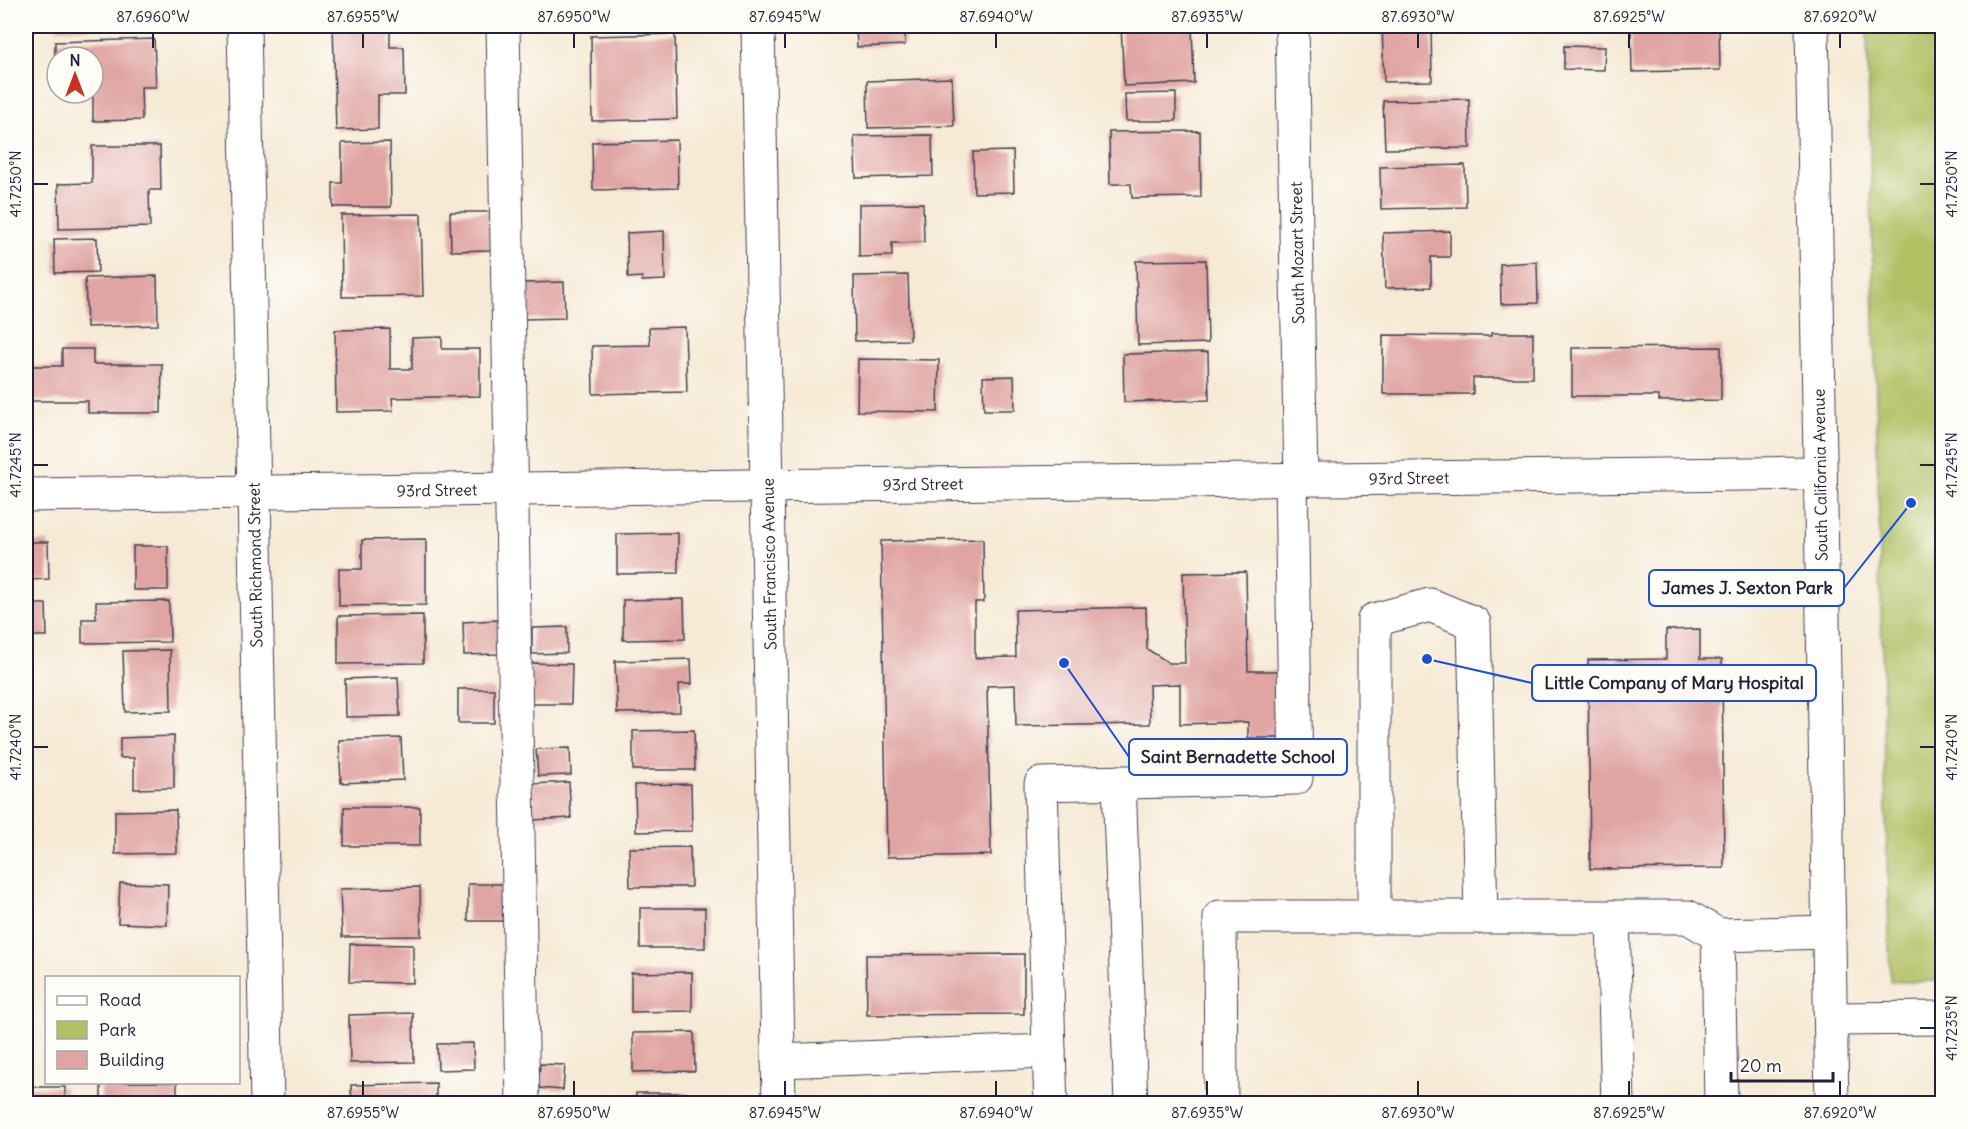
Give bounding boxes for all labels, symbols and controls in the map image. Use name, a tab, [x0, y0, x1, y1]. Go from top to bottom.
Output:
text: 87.6960°W	[116, 7, 190, 26]
text: 87.6955°W	[327, 7, 399, 26]
text: 87.6950°W	[537, 7, 611, 26]
text: 87.6945°W	[749, 7, 822, 26]
text: 87.6940°W	[959, 7, 1033, 26]
text: 87.6935°W	[1171, 7, 1243, 26]
text: 87.6930°W	[1381, 7, 1455, 26]
text: 87.6925°W	[1593, 7, 1665, 26]
text: 87.6920°W	[1803, 7, 1877, 26]
north arrow	[45, 45, 105, 105]
text: N	[69, 50, 81, 70]
text: 41.7250°N	[6, 150, 25, 218]
text: 41.7250°N	[1942, 150, 1961, 218]
street label: South Mozart Street	[1286, 181, 1308, 324]
street label: South California Avenue	[1808, 389, 1832, 561]
text: 41.7245°N	[6, 432, 25, 498]
text: 41.7245°N	[1942, 432, 1961, 498]
street label: 93rd Street	[1369, 467, 1450, 489]
street label: 93rd Street	[883, 473, 964, 495]
street label: South Francisco Avenue	[757, 478, 781, 650]
street label: 93rd Street	[397, 479, 478, 501]
street label: South Richmond Street	[244, 482, 266, 648]
callout: James J. Sexton Park	[1649, 570, 1844, 606]
text: James J. Sexton Park	[1661, 576, 1833, 599]
callout: Little Company of Mary Hospital	[1532, 665, 1816, 701]
text: Little Company of Mary Hospital	[1544, 671, 1804, 694]
text: 41.7240°N	[6, 714, 25, 780]
text: 41.7240°N	[1942, 714, 1961, 780]
callout: Saint Bernadette School	[1129, 739, 1347, 775]
text: Saint Bernadette School	[1141, 745, 1335, 768]
legend	[45, 976, 240, 1084]
text: Road	[99, 988, 142, 1011]
text: 41.7235°N	[1942, 995, 1961, 1061]
text: Park	[99, 1018, 136, 1041]
scale bar	[1731, 1045, 1833, 1083]
text: Building	[99, 1048, 164, 1071]
text: 20 m	[1740, 1054, 1782, 1077]
text: 87.6955°W	[327, 1103, 399, 1122]
text: 87.6950°W	[537, 1103, 611, 1122]
text: 87.6945°W	[749, 1103, 822, 1122]
text: 87.6940°W	[959, 1103, 1033, 1122]
text: 87.6935°W	[1171, 1103, 1243, 1122]
text: 87.6930°W	[1381, 1103, 1455, 1122]
text: 87.6925°W	[1593, 1103, 1665, 1122]
text: 87.6920°W	[1803, 1103, 1877, 1122]

